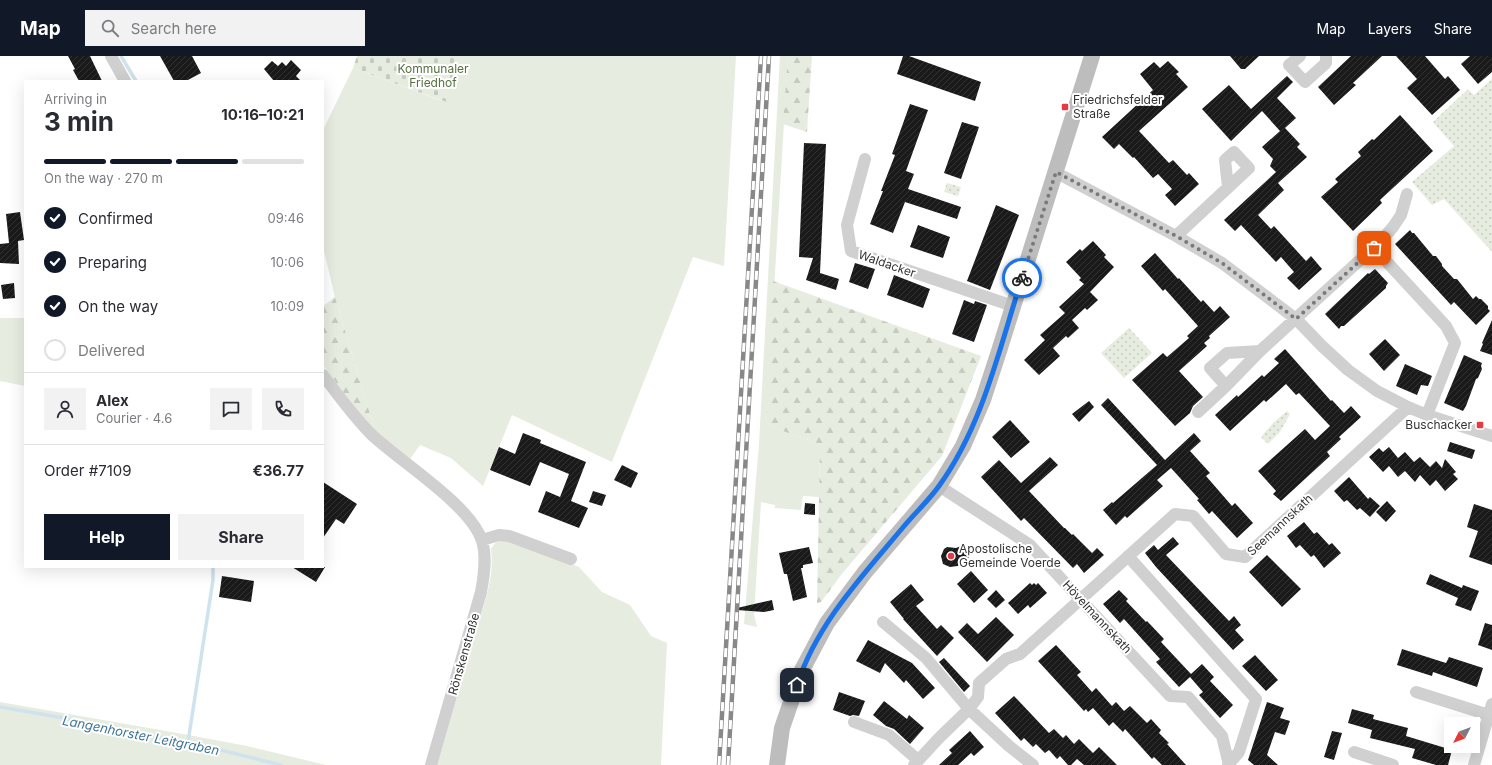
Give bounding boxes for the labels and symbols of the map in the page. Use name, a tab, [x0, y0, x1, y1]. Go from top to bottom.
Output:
park label: Kommunaler Friedhof	[397, 61, 469, 90]
place label: Friedrichsfelder Straße	[1073, 92, 1163, 121]
marker: Friedrichsfelder Straße	[1060, 102, 1070, 112]
pin	[1357, 231, 1391, 265]
street label: Waldacker	[857, 247, 918, 280]
courier	[1002, 258, 1042, 298]
place label: Buschacker	[1405, 417, 1472, 432]
marker: Buschacker	[1475, 420, 1485, 430]
street label: Seemannskath	[1244, 491, 1315, 559]
place label: Apostolische Gemeinde Voerde	[959, 541, 1061, 570]
marker: Apostolische Gemeinde Voerde	[946, 551, 956, 561]
street label: Hövelmannskath	[1060, 577, 1135, 656]
street label: Rönskenstraße	[445, 611, 482, 697]
pin	[780, 668, 814, 702]
water label: Langenhorster Leitgraben	[61, 712, 221, 758]
north arrow	[1444, 717, 1480, 753]

